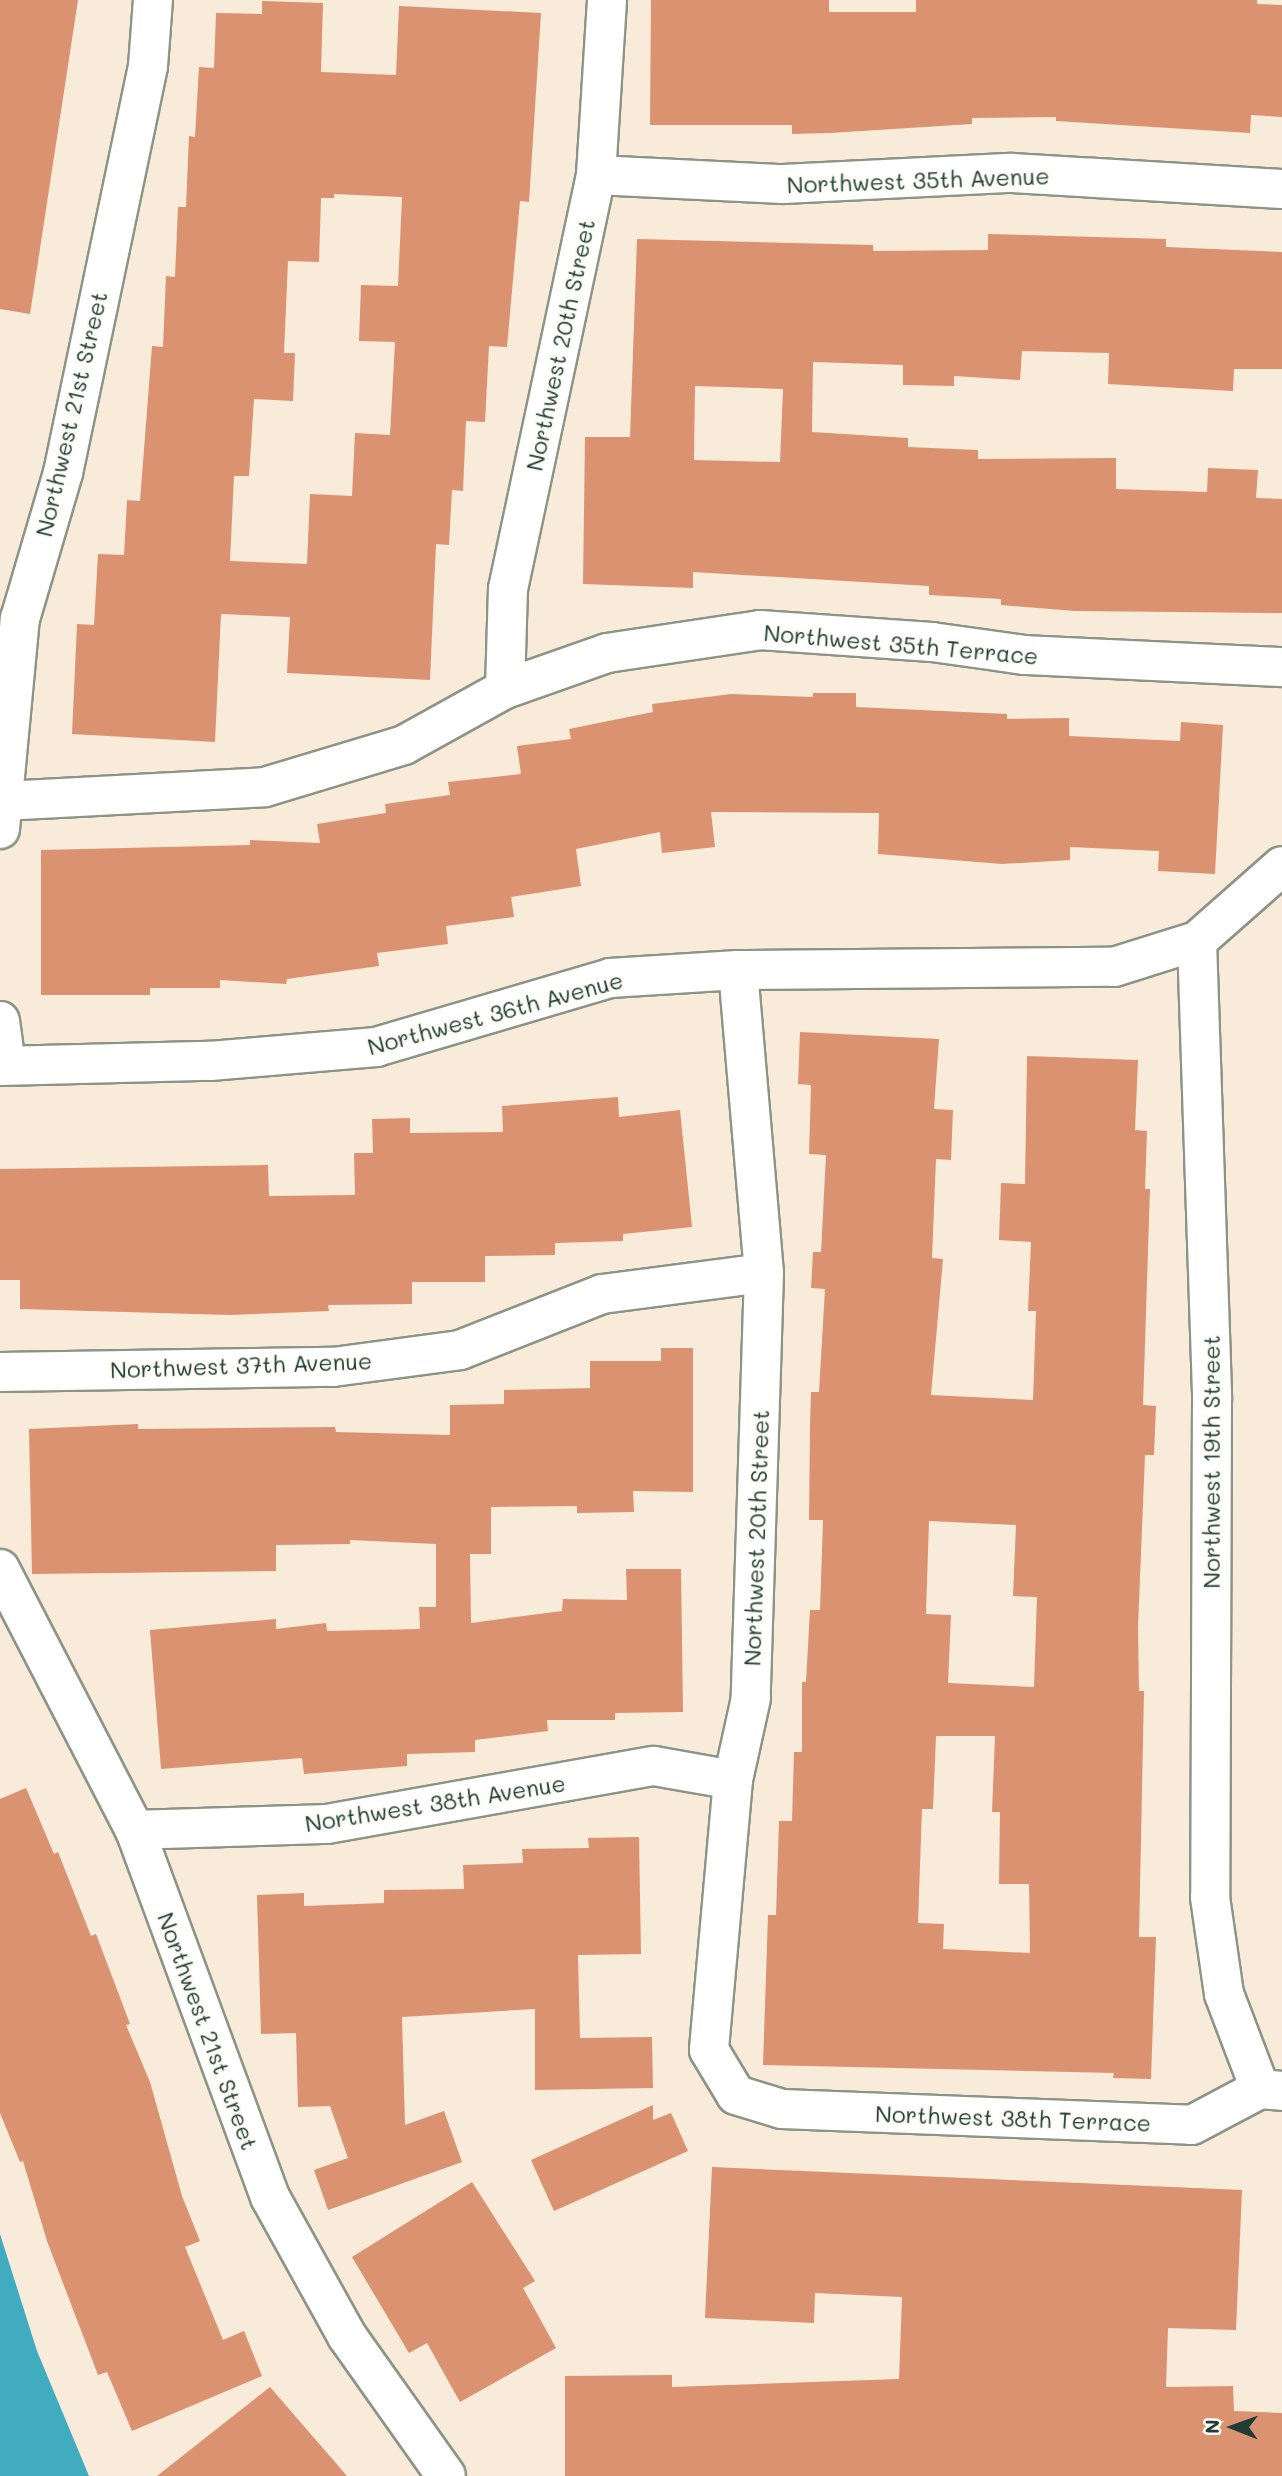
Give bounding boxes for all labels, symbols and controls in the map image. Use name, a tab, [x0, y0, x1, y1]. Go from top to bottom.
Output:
street label: Northwest 35th Avenue	[786, 162, 1050, 198]
street label: Northwest 20th Street	[520, 217, 600, 473]
street label: Northwest 21st Street	[29, 289, 113, 539]
street label: Northwest 35th Terrace	[763, 618, 1039, 670]
street label: Northwest 36th Avenue	[364, 966, 626, 1060]
street label: Northwest 19th Street	[1197, 1335, 1225, 1589]
street label: Northwest 37th Avenue	[109, 1347, 373, 1383]
street label: Northwest 20th Street	[738, 1409, 774, 1667]
street label: Northwest 38th Avenue	[303, 1769, 567, 1837]
street label: Northwest 21st Street	[152, 1908, 264, 2154]
street label: Northwest 38th Terrace	[875, 2099, 1151, 2137]
north arrow	[1198, 2392, 1268, 2462]
text: N	[1199, 2419, 1224, 2434]

